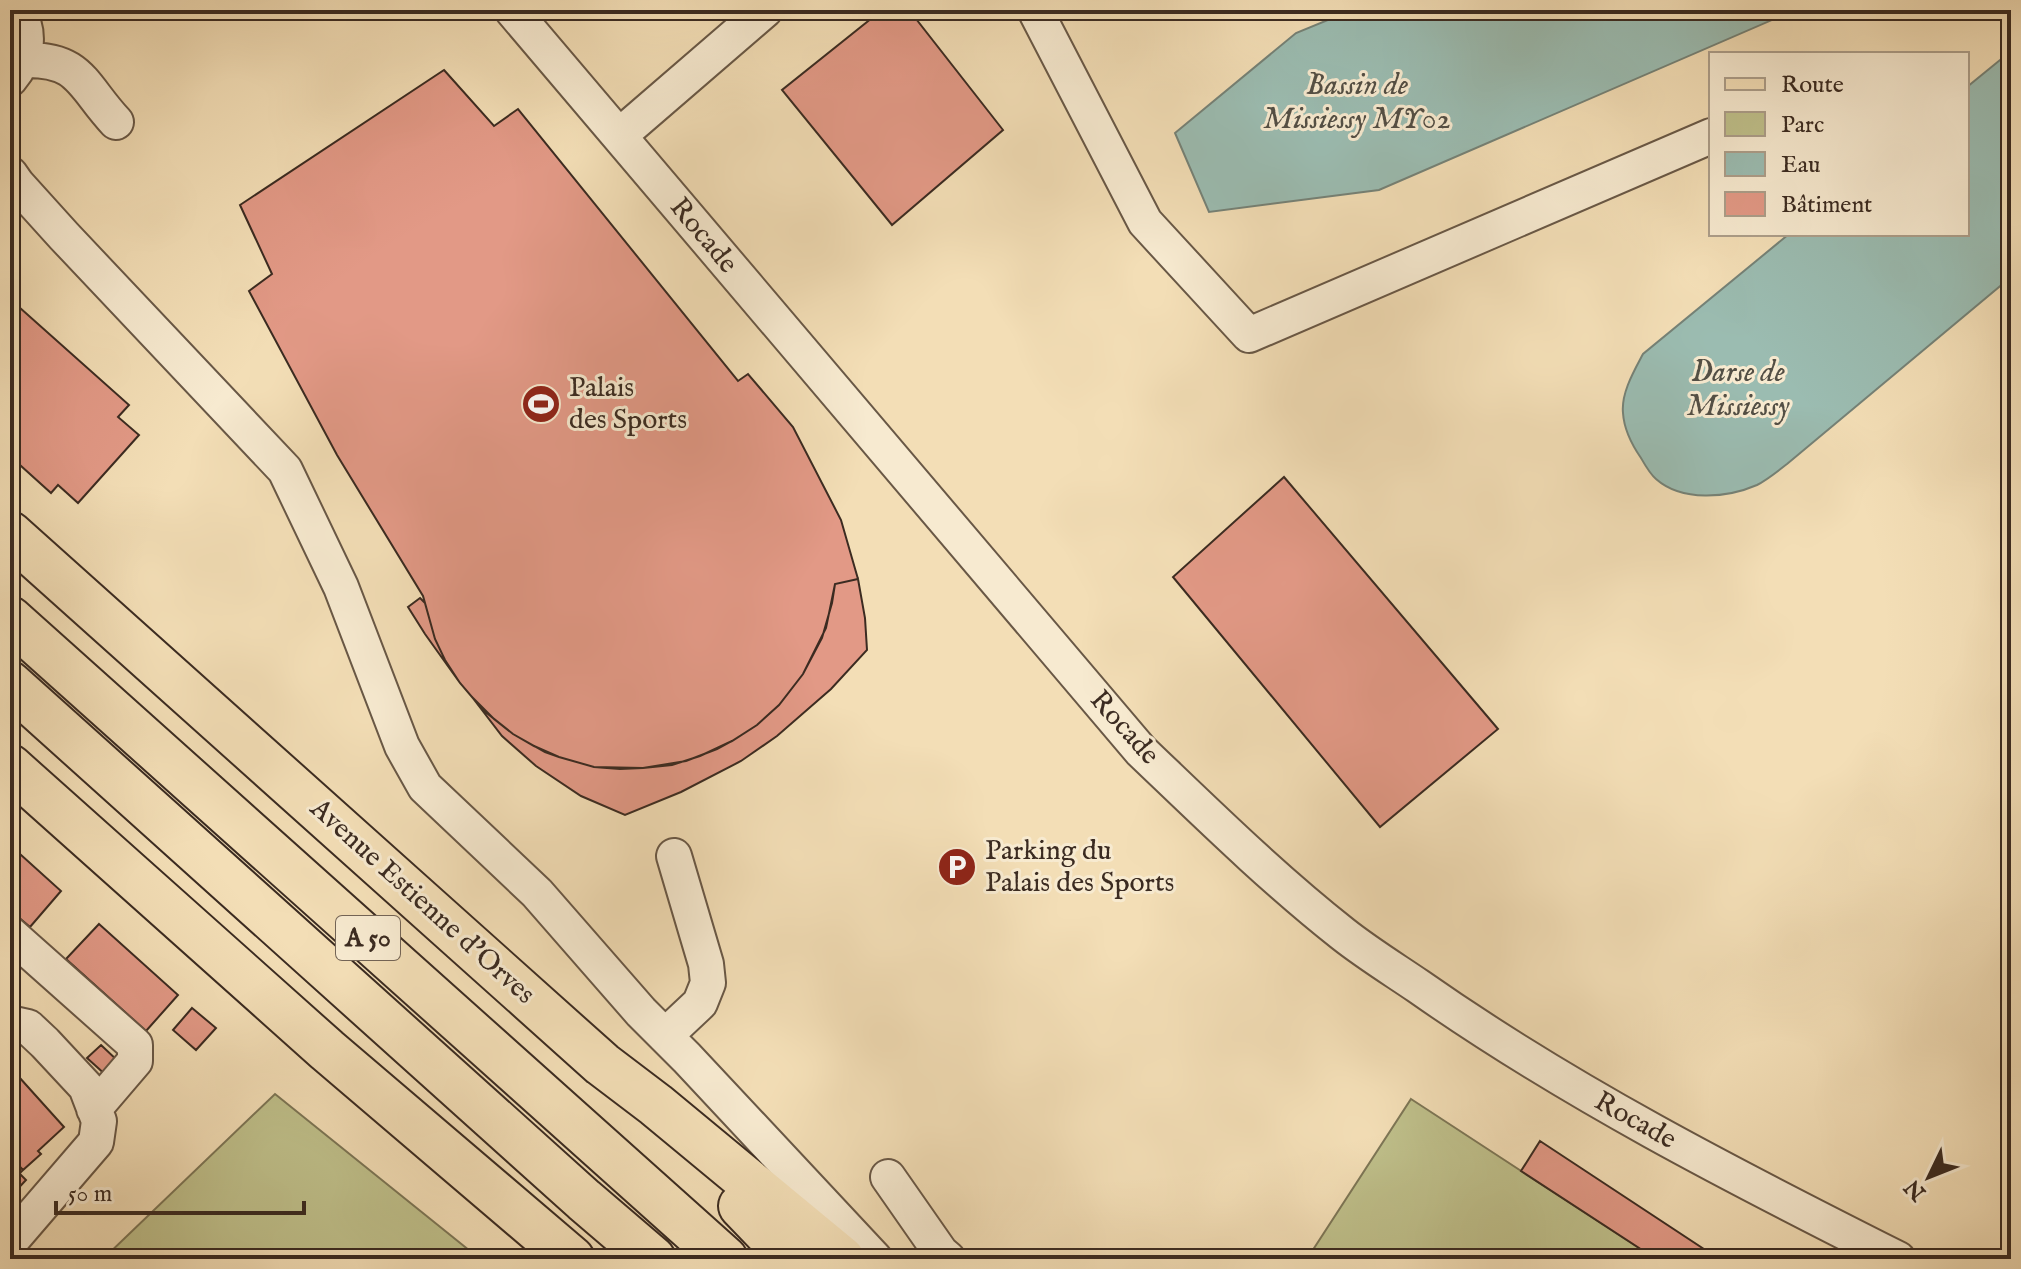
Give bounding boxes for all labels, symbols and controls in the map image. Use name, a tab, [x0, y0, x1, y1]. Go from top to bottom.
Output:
legend	[1709, 52, 1969, 236]
water label: Bassin de Missiessy MY02	[1263, 67, 1451, 139]
text: Route	[1781, 70, 1844, 101]
text: Parc	[1781, 110, 1824, 141]
text: Eau	[1781, 150, 1820, 181]
text: Bâtiment	[1781, 190, 1872, 221]
street label: Rocade	[661, 191, 745, 281]
water label: Darse de Missiessy	[1687, 354, 1790, 426]
place label: Palais des Sports	[569, 371, 687, 438]
sports icon: Palais des Sports	[520, 383, 562, 425]
street label: Rocade	[1082, 684, 1167, 773]
street label: Avenue Estienne d'Orves	[302, 791, 542, 1012]
place label: Parking du Palais des Sports	[985, 834, 1174, 901]
parking icon: Parking du Palais des Sports	[936, 846, 978, 888]
road number: A 50	[336, 916, 400, 960]
street label: Rocade	[1588, 1084, 1682, 1158]
north arrow	[1889, 1137, 1969, 1217]
scale bar	[56, 1165, 304, 1215]
text: N	[1899, 1173, 1933, 1207]
text: 50 m	[68, 1179, 112, 1210]

